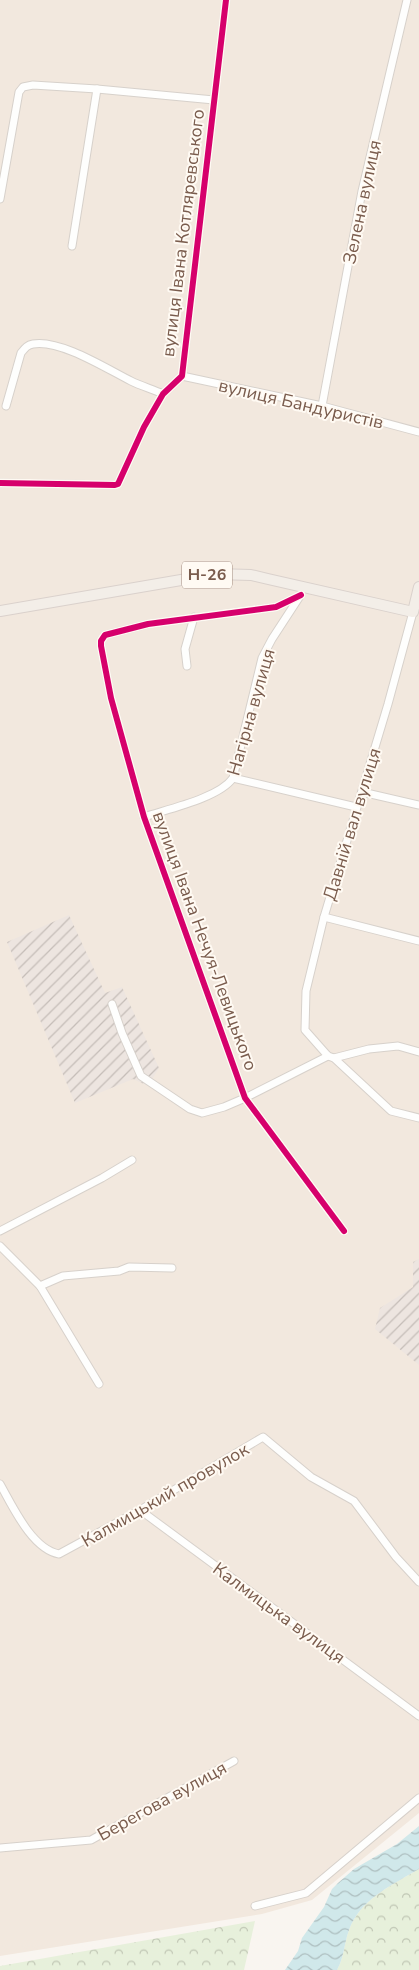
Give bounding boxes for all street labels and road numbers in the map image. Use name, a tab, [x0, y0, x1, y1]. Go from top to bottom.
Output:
street label: вулиця Івана Котляревського	[156, 108, 210, 358]
street label: Зелена вулиця	[337, 138, 387, 266]
street label: вулиця Бандуристів	[216, 373, 386, 435]
road number: Н-26	[182, 562, 232, 588]
street label: Нагірна вулиця	[221, 646, 281, 778]
street label: Давній вал вулиця	[317, 745, 387, 903]
street label: вулиця Івана Нечуя-Левицького	[147, 808, 263, 1074]
street label: Калмицький провулок	[77, 1437, 254, 1553]
street label: Калмицька вулиця	[208, 1557, 350, 1669]
street label: Берегова вулиця	[93, 1756, 231, 1846]

